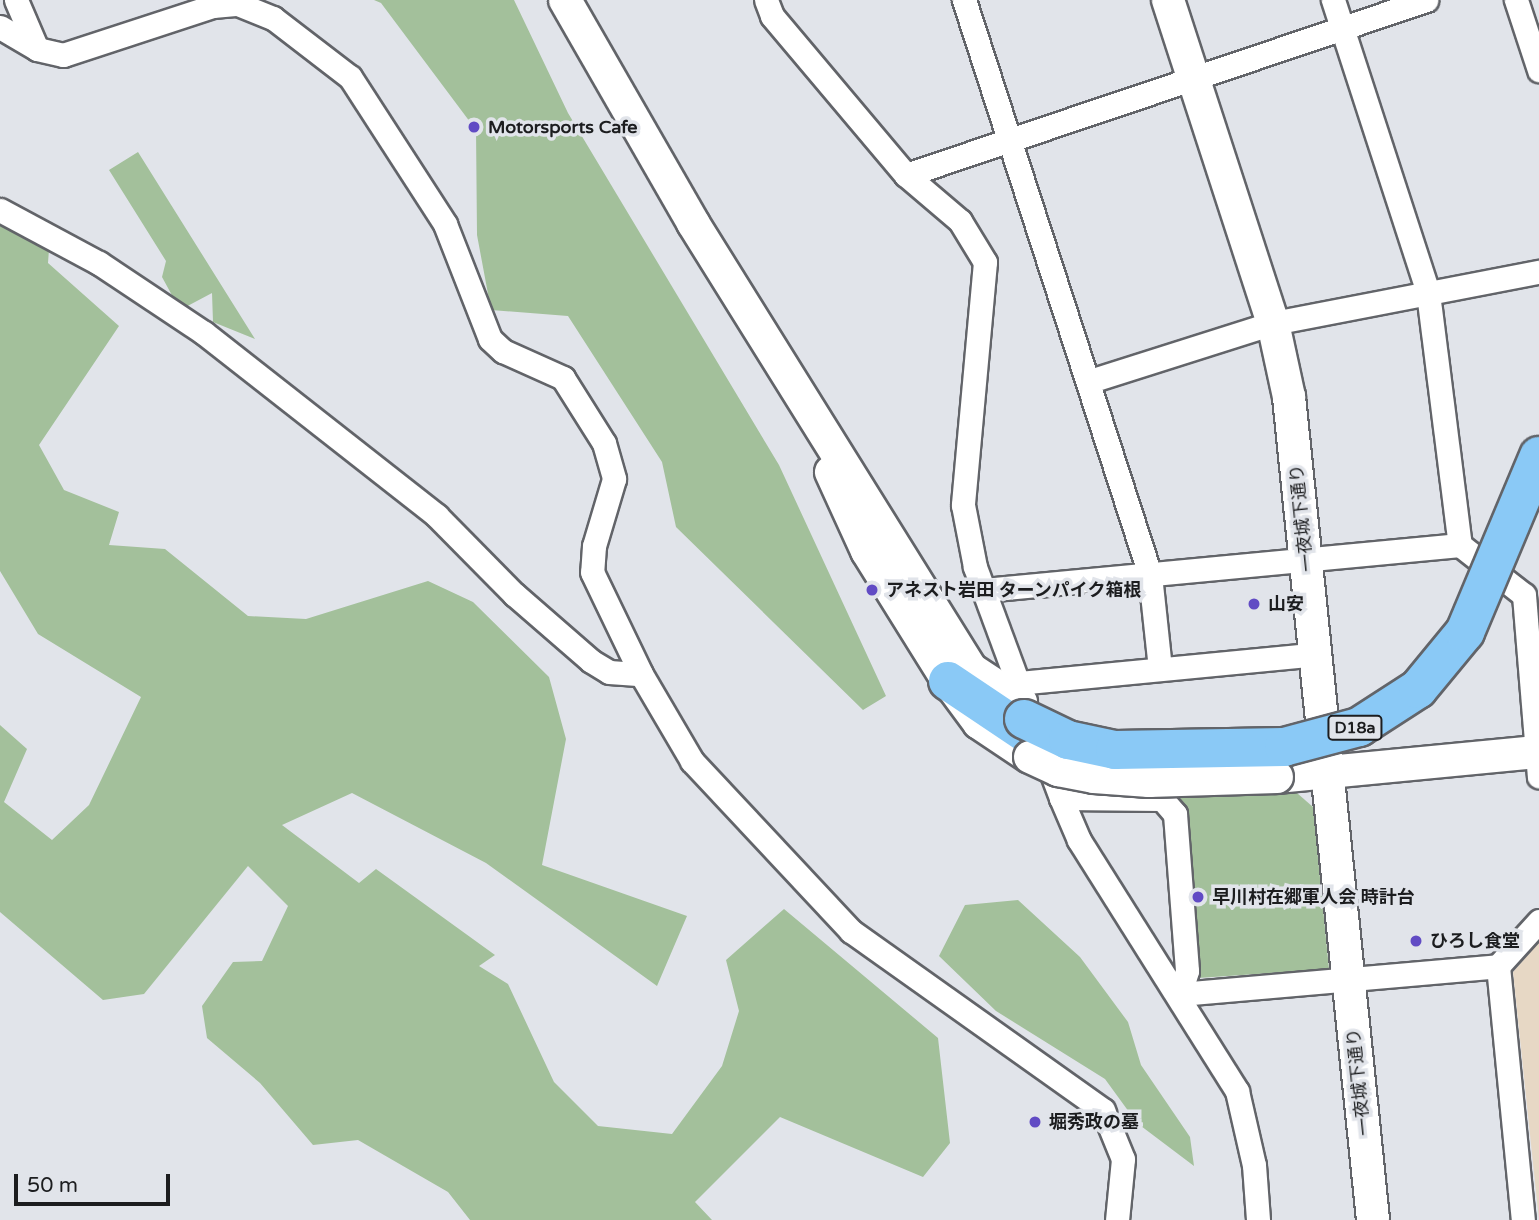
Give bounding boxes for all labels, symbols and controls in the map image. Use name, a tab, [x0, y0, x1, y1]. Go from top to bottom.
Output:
place label: Motorsports Cafe	[488, 116, 638, 138]
marker: Motorsports Cafe	[466, 119, 482, 135]
street label: 一夜城下通り	[1286, 463, 1318, 573]
place label: アネスト岩田 ターンパイク箱根	[886, 579, 1143, 601]
marker: アネスト岩田 ターンパイク箱根	[864, 582, 880, 598]
place label: 山安	[1268, 593, 1304, 615]
marker: 山安	[1246, 596, 1262, 612]
road number: D18a	[1327, 716, 1383, 740]
place label: 早川村在郷軍人会 時計台	[1212, 886, 1415, 908]
marker: 早川村在郷軍人会 時計台	[1190, 889, 1206, 905]
place label: ひろし食堂	[1430, 930, 1520, 952]
marker: ひろし食堂	[1408, 933, 1424, 949]
street label: 一夜城下通り	[1343, 1027, 1375, 1137]
place label: 堀秀政の墓	[1049, 1111, 1139, 1133]
marker: 堀秀政の墓	[1027, 1114, 1043, 1130]
scale bar	[18, 1160, 173, 1204]
text: 50 m	[27, 1173, 78, 1198]

